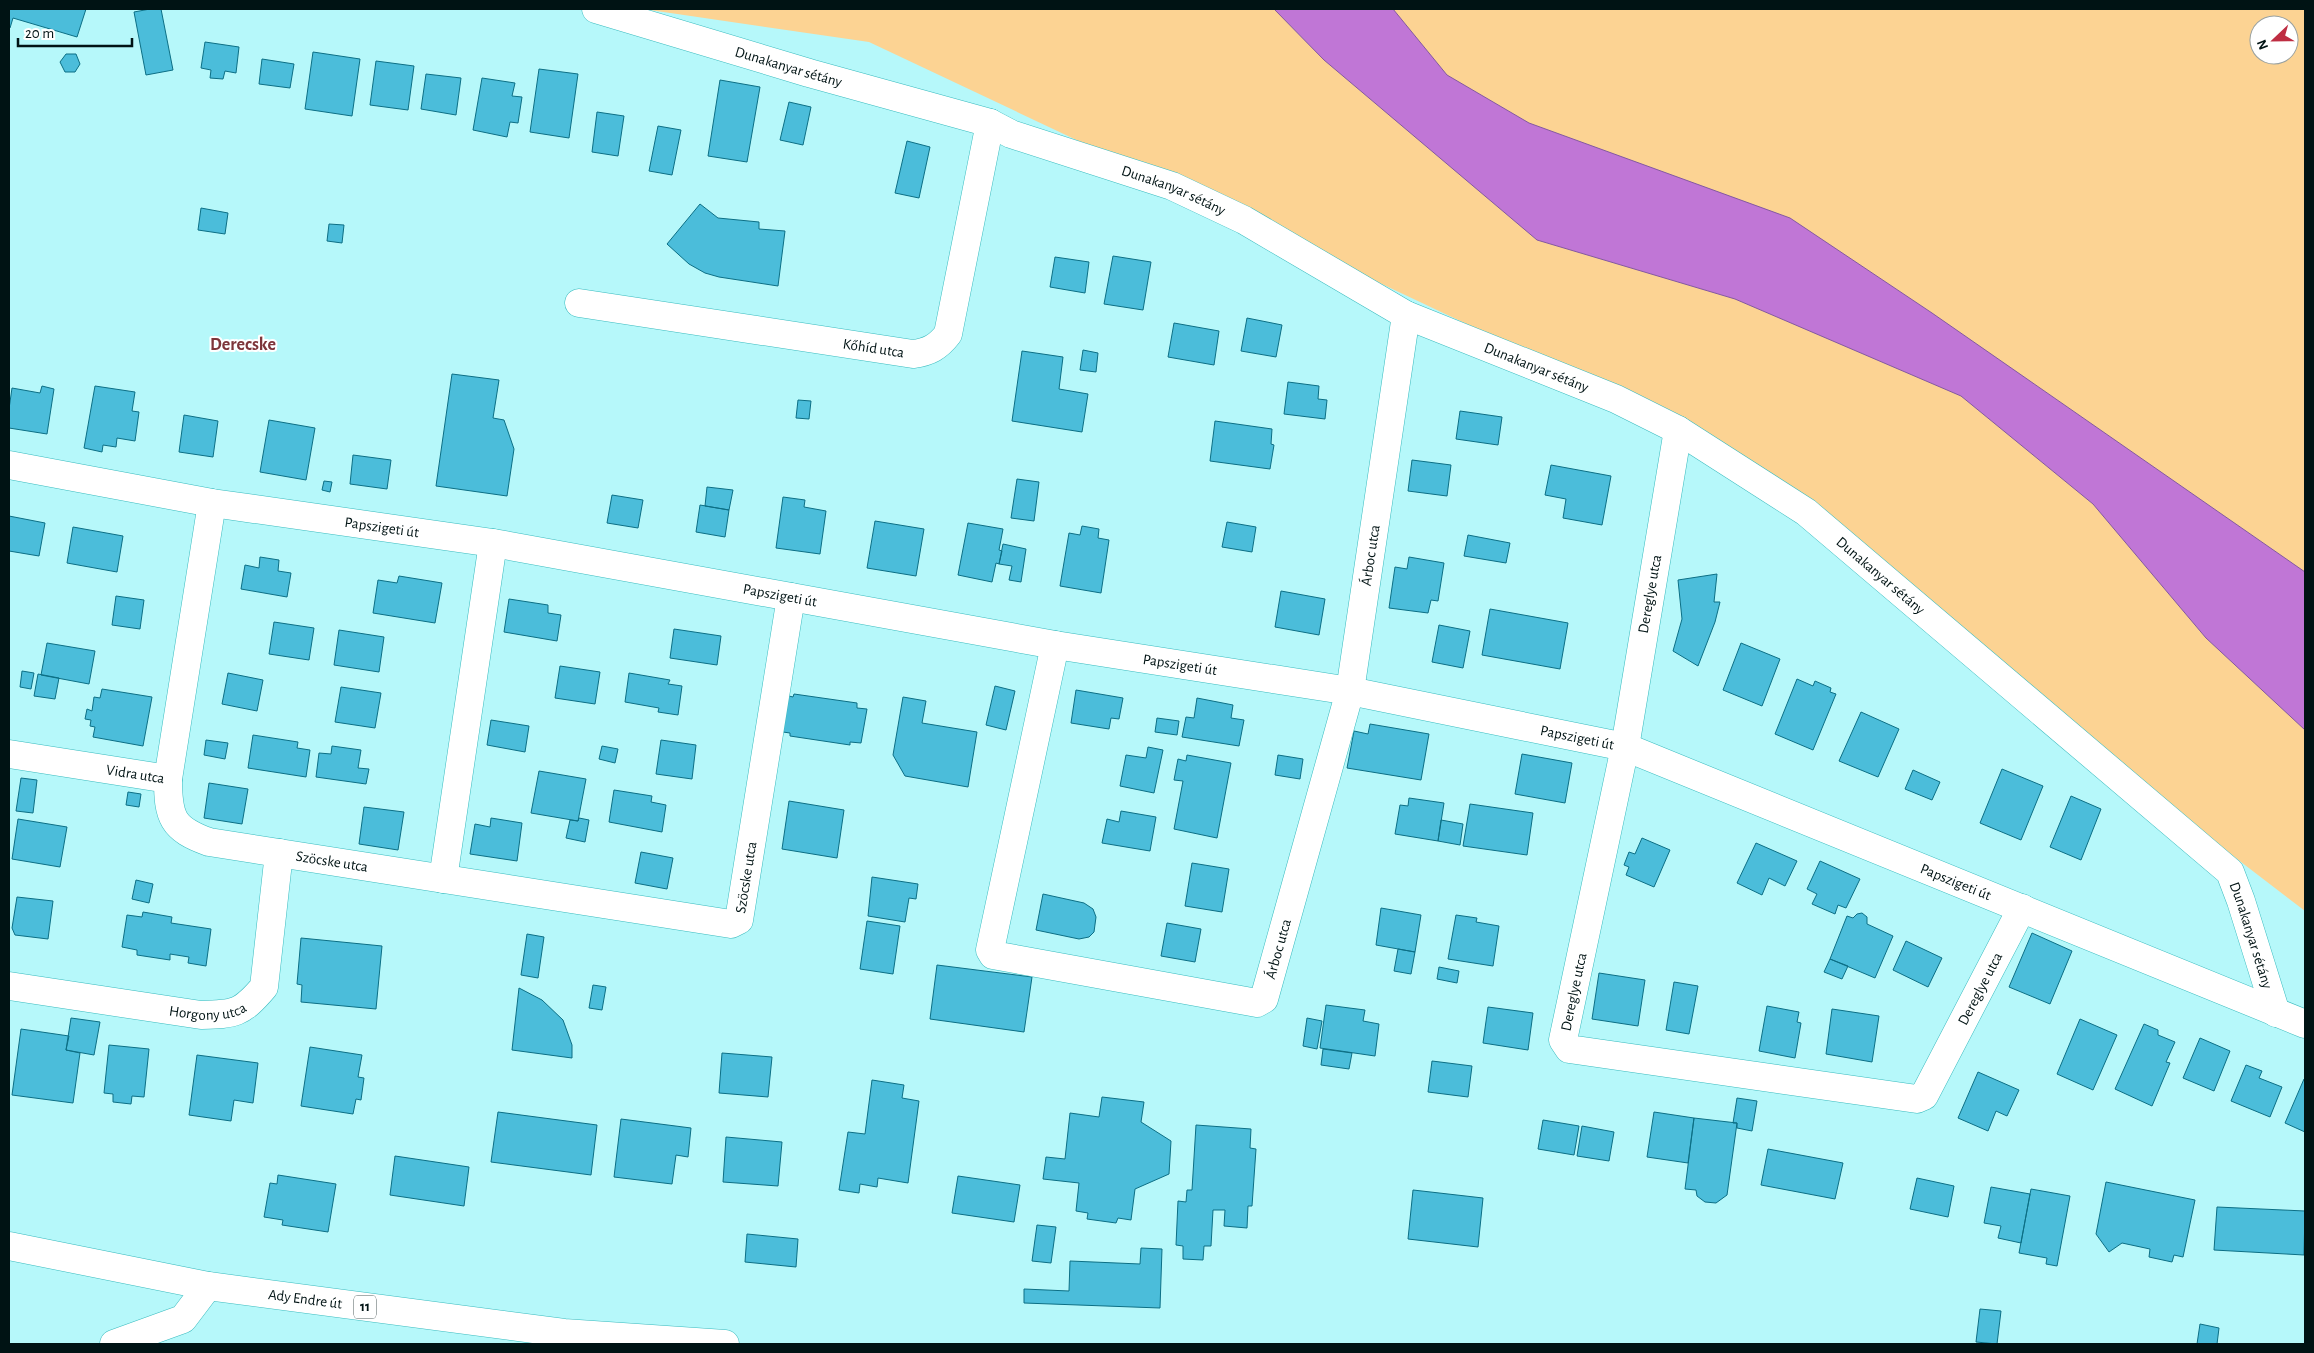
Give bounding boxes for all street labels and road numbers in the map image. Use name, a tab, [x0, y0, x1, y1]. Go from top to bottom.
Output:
street label: Dunakanyar sétány	[733, 44, 844, 89]
street label: Dunakanyar sétány	[1120, 163, 1229, 218]
street label: Kőhíd utca	[842, 336, 905, 360]
street label: Dunakanyar sétány	[1482, 340, 1591, 395]
street label: Papszigeti út	[344, 514, 420, 540]
street label: Árboc utca	[1356, 524, 1382, 587]
street label: Dunakanyar sétány	[1834, 534, 1928, 617]
street label: Dereglye utca	[1636, 553, 1664, 634]
street label: Papszigeti út	[742, 581, 818, 609]
street label: Papszigeti út	[1142, 651, 1218, 678]
street label: Papszigeti út	[1539, 722, 1616, 752]
street label: Vidra utca	[105, 762, 166, 786]
street label: Szöcske utca	[733, 840, 759, 914]
street label: Szöcske utca	[295, 848, 369, 874]
street label: Papszigeti út	[1918, 861, 1994, 903]
street label: Dunakanyar sétány	[2227, 880, 2276, 991]
street label: Árboc utca	[1261, 917, 1293, 981]
street label: Dereglye utca	[1955, 950, 2005, 1027]
street label: Dereglye utca	[1558, 951, 1590, 1032]
street label: Horgony utca	[168, 1000, 249, 1023]
street label: Ady Endre út	[267, 1287, 343, 1311]
road number: 11	[354, 1295, 376, 1318]

